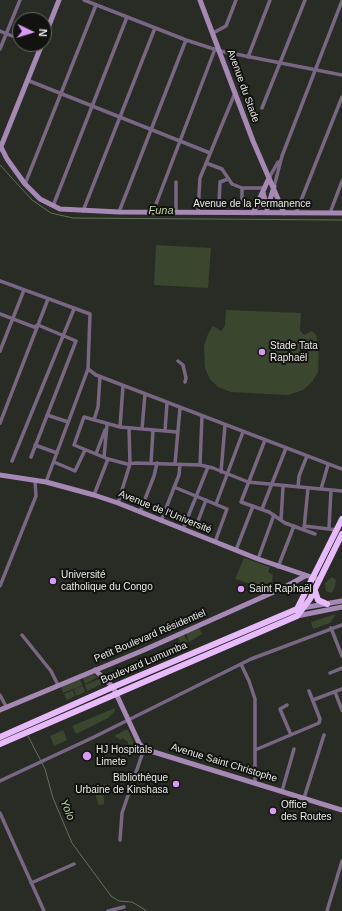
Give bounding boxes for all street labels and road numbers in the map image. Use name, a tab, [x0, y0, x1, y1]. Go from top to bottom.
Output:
street label: Avenue du Stade	[224, 48, 262, 124]
street label: Avenue de la Permanence	[193, 198, 311, 210]
street label: Avenue de l’Université	[117, 488, 213, 536]
street label: Petit Boulevard Résidentiel	[92, 607, 208, 665]
street label: Boulevard Lumumba	[99, 639, 189, 687]
street label: Avenue Saint Christophe	[169, 741, 279, 785]

